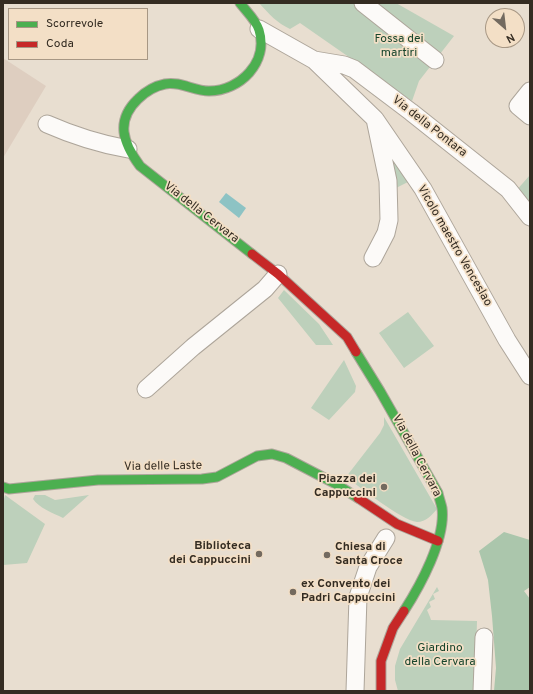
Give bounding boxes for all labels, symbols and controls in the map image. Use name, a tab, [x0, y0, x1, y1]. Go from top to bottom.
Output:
legend	[8, 8, 148, 60]
north arrow	[485, 8, 525, 48]
text: Scorrevole	[46, 16, 103, 32]
text: N	[503, 30, 517, 46]
park label: Fossa dei martiri	[375, 33, 423, 61]
text: Coda	[46, 36, 74, 52]
street label: Via della Pontara	[389, 93, 469, 161]
street label: Via della Cervara	[161, 179, 241, 247]
street label: Vicolo maestro Venceslao	[413, 183, 495, 309]
street label: Via della Cervara	[388, 412, 444, 500]
street label: Via delle Laste	[124, 459, 202, 475]
place label: Piazza dei Cappuccini	[314, 473, 376, 501]
marker: Piazza dei Cappuccini	[379, 482, 389, 492]
place label: Biblioteca dei Cappuccini	[169, 540, 251, 568]
place label: Chiesa di Santa Croce	[335, 541, 403, 569]
marker: Biblioteca dei Cappuccini	[254, 549, 264, 559]
marker: Chiesa di Santa Croce	[322, 550, 332, 560]
place label: ex Convento dei Padri Cappuccini	[301, 578, 395, 606]
marker: ex Convento dei Padri Cappuccini	[288, 587, 298, 597]
park label: Giardino della Cervara	[405, 642, 475, 670]

